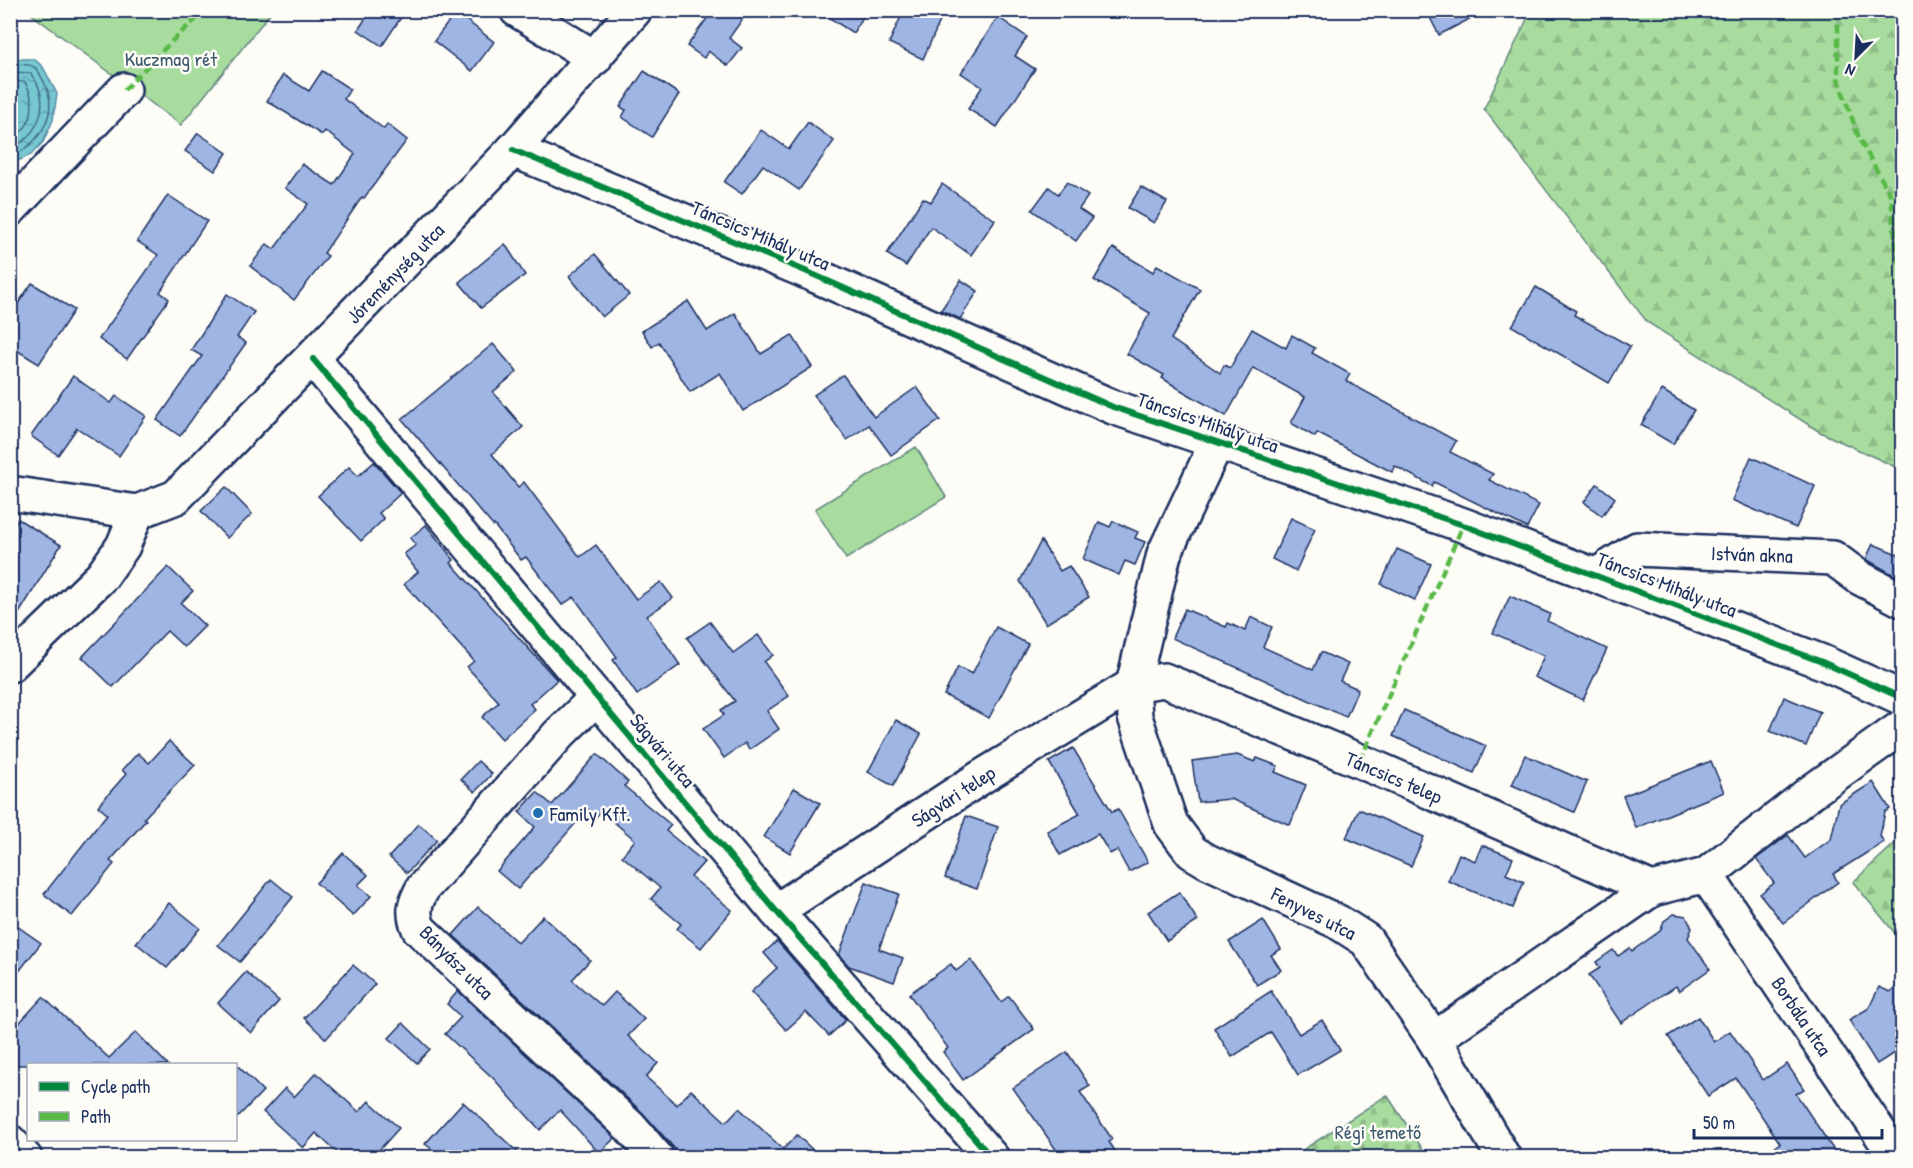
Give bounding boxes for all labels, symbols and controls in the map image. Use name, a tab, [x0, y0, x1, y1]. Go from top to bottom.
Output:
north arrow	[1826, 27, 1886, 87]
park label: Kuczmag rét	[125, 45, 218, 72]
text: N	[1841, 59, 1858, 82]
street label: Táncsics Mihály utca	[688, 194, 834, 276]
street label: Jóreménység utca	[340, 217, 450, 329]
street label: Táncsics Mihály utca	[1134, 385, 1282, 459]
street label: István akna	[1711, 539, 1793, 569]
street label: Táncsics Mihály utca	[1593, 545, 1741, 623]
street label: Ságvári utca	[624, 707, 702, 793]
street label: Táncsics telep	[1341, 744, 1447, 810]
street label: Ságvári telep	[906, 759, 1001, 833]
place label: Family Kft.	[549, 800, 631, 827]
marker: Family Kft.	[531, 806, 545, 820]
street label: Fenyves utca	[1266, 880, 1361, 946]
street label: Bányász utca	[414, 919, 500, 1005]
street label: Borbála utca	[1766, 971, 1839, 1061]
legend	[27, 1063, 237, 1141]
text: Cycle path	[81, 1074, 151, 1099]
scale bar	[1694, 1102, 1882, 1140]
text: Path	[81, 1104, 111, 1129]
text: 50 m	[1703, 1110, 1735, 1135]
park label: Régi temető	[1335, 1118, 1421, 1145]

